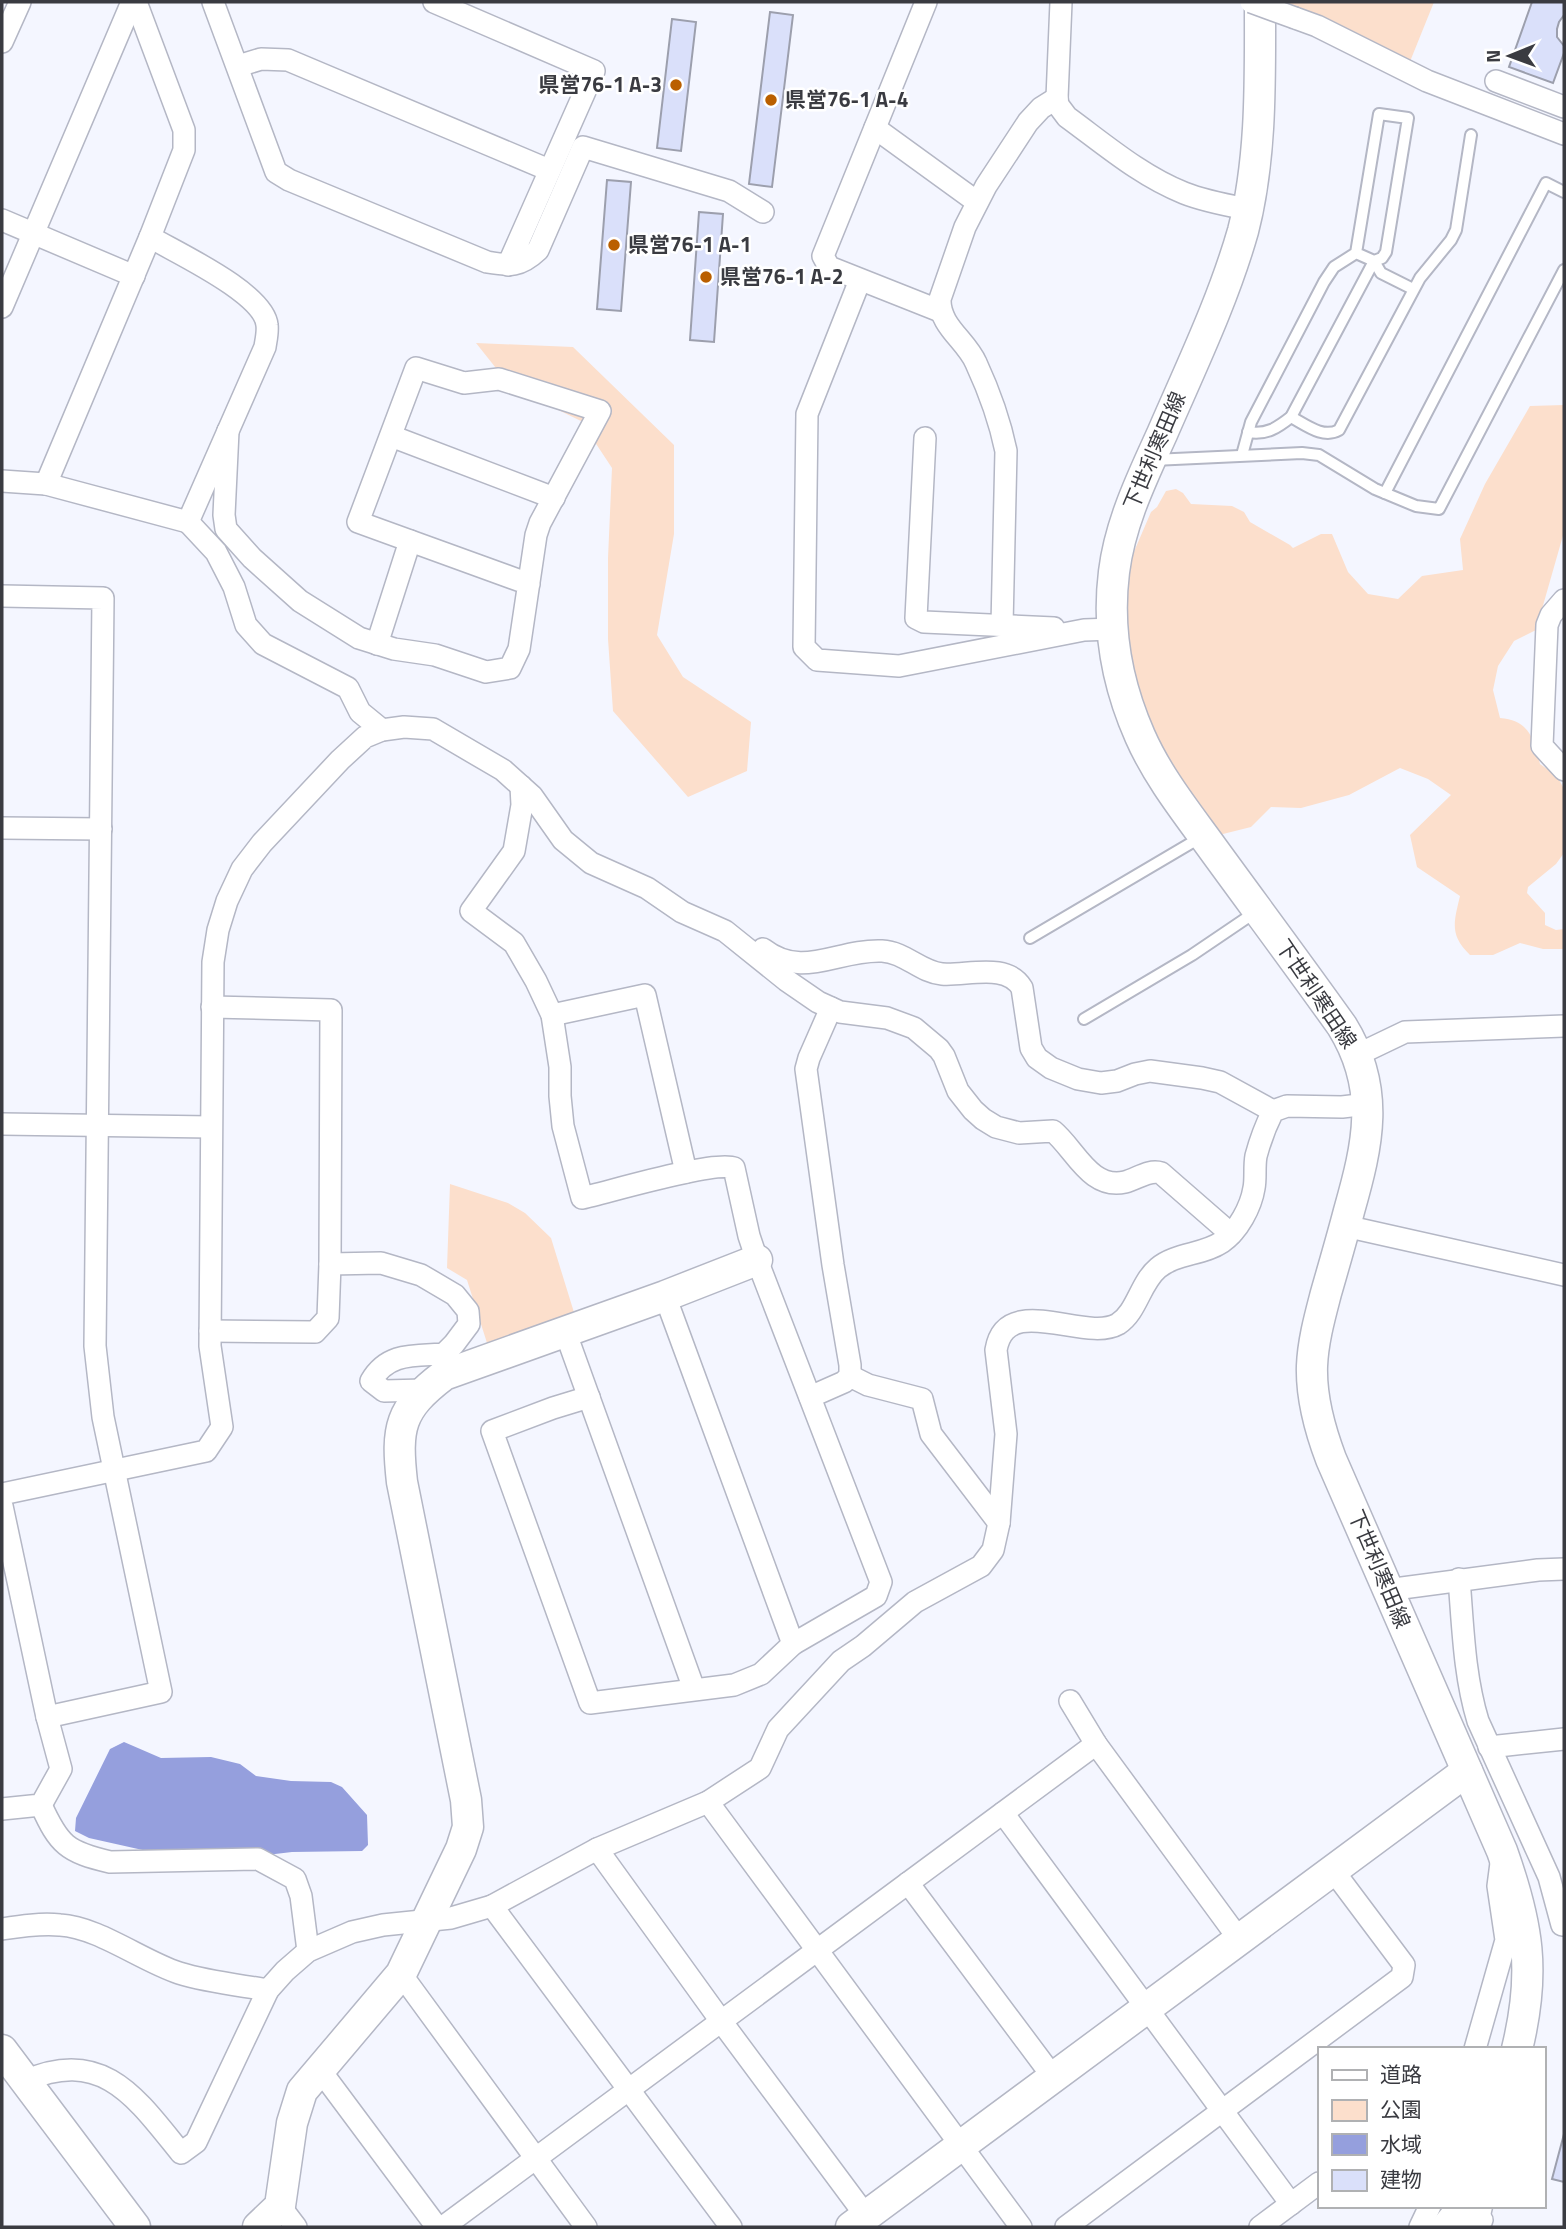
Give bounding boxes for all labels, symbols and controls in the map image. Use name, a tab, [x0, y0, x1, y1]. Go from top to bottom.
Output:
north arrow	[1475, 21, 1545, 91]
text: N	[1478, 49, 1507, 63]
place label: 県営76-1 A-3	[539, 68, 662, 100]
marker: 県営76-1 A-3	[668, 77, 684, 93]
place label: 県営76-1 A-4	[785, 83, 908, 115]
marker: 県営76-1 A-4	[763, 92, 779, 108]
place label: 県営76-1 A-1	[628, 228, 751, 260]
marker: 県営76-1 A-1	[606, 237, 622, 253]
place label: 県営76-1 A-2	[720, 260, 843, 292]
marker: 県営76-1 A-2	[698, 269, 714, 285]
street label: 下世利寒田線	[1115, 386, 1193, 515]
street label: 下世利寒田線	[1268, 932, 1365, 1055]
street label: 下世利寒田線	[1341, 1504, 1419, 1633]
legend	[1318, 2047, 1545, 2208]
text: 道路	[1380, 2058, 1422, 2090]
text: 公園	[1380, 2093, 1422, 2125]
text: 水域	[1380, 2128, 1422, 2160]
text: 建物	[1380, 2163, 1422, 2195]

